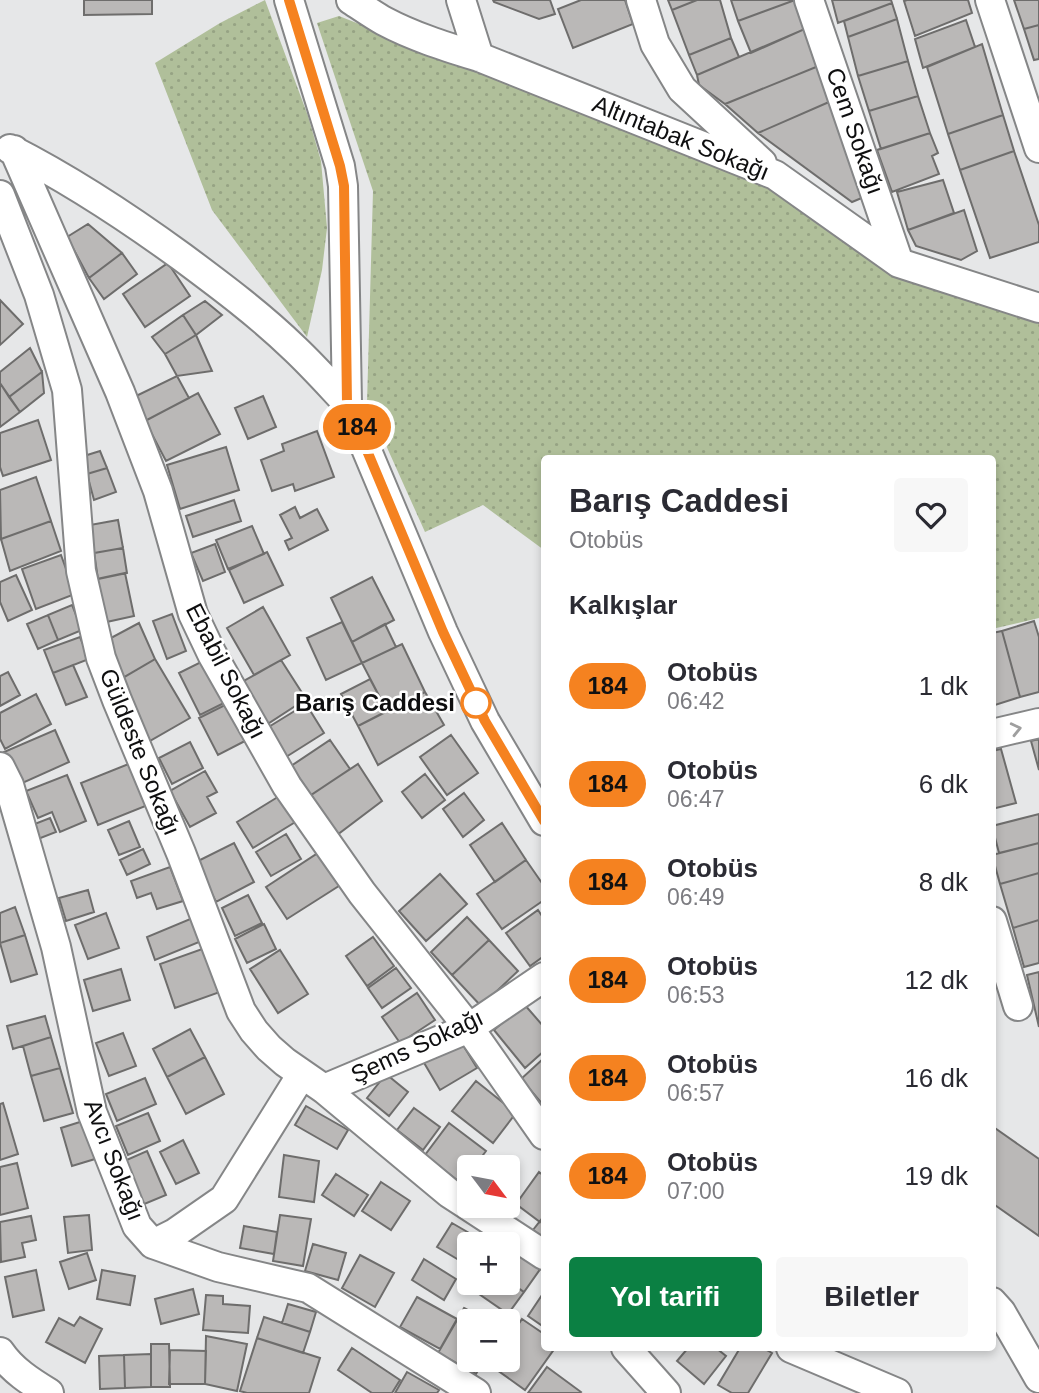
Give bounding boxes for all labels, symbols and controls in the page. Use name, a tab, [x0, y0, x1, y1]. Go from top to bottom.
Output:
street label: Cem Sokağı	[821, 64, 890, 198]
street label: Altıntabak Sokağı	[589, 90, 773, 185]
line badge: 184	[317, 404, 397, 450]
text: 184	[337, 413, 377, 440]
button: heart	[894, 478, 968, 552]
text: Barış Caddesi	[569, 482, 789, 519]
text: Otobüs	[569, 527, 643, 553]
text: Kalkışlar	[569, 590, 677, 620]
street label: Ebabil Sokağı	[181, 599, 272, 743]
text: Otobüs	[667, 657, 758, 687]
street label: Güldeste Sokağı	[95, 664, 186, 839]
text: 1 dk	[919, 671, 968, 701]
text: 184	[587, 672, 628, 699]
marker: Barış Caddesi	[461, 688, 491, 718]
text: 06:42	[667, 688, 725, 714]
place label: Barış Caddesi	[295, 689, 455, 716]
one-way arrow	[1010, 722, 1022, 737]
text: Otobüs	[667, 755, 758, 785]
text: 6 dk	[919, 769, 968, 799]
text: 184	[587, 770, 628, 797]
text: 06:47	[667, 786, 725, 812]
text: Otobüs	[667, 853, 758, 883]
text: 8 dk	[919, 867, 968, 897]
text: 184	[587, 868, 628, 895]
text: 06:49	[667, 884, 725, 910]
text: Otobüs	[667, 951, 758, 981]
text: 12 dk	[904, 965, 968, 995]
text: 184	[587, 966, 628, 993]
text: 06:53	[667, 982, 725, 1008]
street label: Şems Sokağı	[346, 1003, 487, 1088]
text: Otobüs	[667, 1049, 758, 1079]
text: 16 dk	[904, 1063, 968, 1093]
text: 184	[587, 1064, 628, 1091]
text: 06:57	[667, 1080, 725, 1106]
street label: Avcı Sokağı	[79, 1095, 150, 1224]
text: Otobüs	[667, 1147, 758, 1177]
north arrow	[457, 1155, 520, 1218]
map controls	[457, 1155, 520, 1372]
text: 19 dk	[904, 1161, 968, 1191]
text: 184	[587, 1162, 628, 1189]
text: 07:00	[667, 1178, 725, 1204]
button: +	[457, 1232, 520, 1295]
button: Yol tarifi	[569, 1257, 762, 1337]
button: Biletler	[776, 1257, 968, 1337]
button: −	[457, 1309, 520, 1372]

